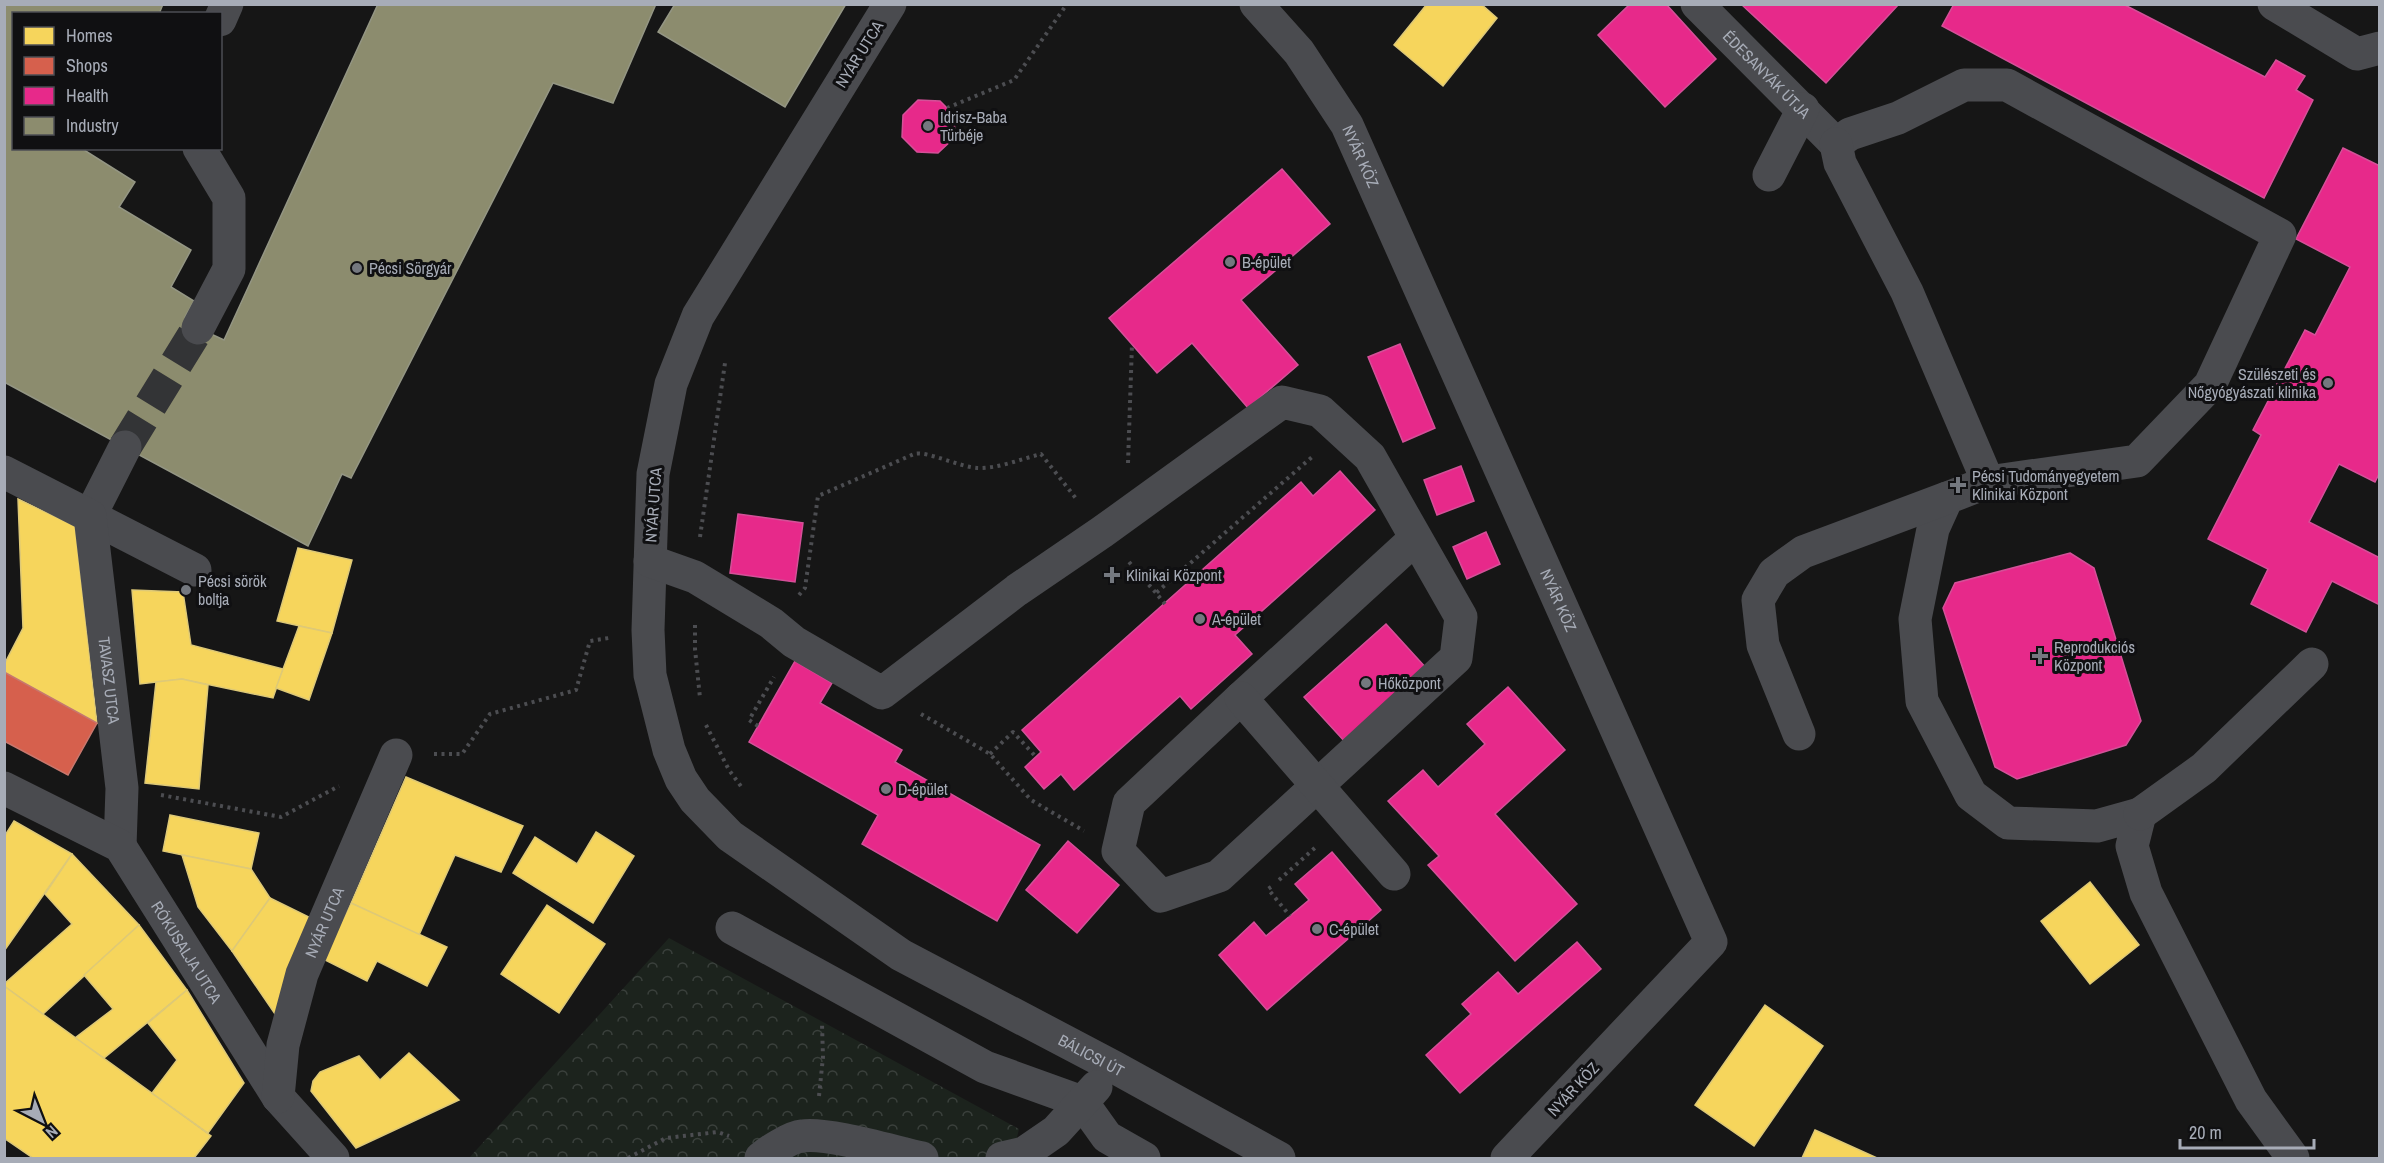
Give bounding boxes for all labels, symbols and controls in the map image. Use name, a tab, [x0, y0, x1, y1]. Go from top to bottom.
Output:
legend	[12, 12, 222, 150]
street label: NYÁR UTCA	[830, 16, 888, 92]
text: Homes	[66, 23, 113, 48]
street label: ÉDESANYÁK ÚTJA	[1718, 25, 1816, 123]
text: Shops	[66, 53, 108, 78]
text: Health	[66, 83, 109, 108]
place label: Idrisz-Baba Türbéje	[940, 106, 1008, 146]
text: Industry	[66, 113, 119, 138]
marker: Idrisz-Baba Türbéje	[921, 119, 935, 133]
street label: NYÁR KÖZ	[1337, 122, 1384, 191]
place label: B-épület	[1242, 251, 1291, 273]
marker: B-épület	[1223, 255, 1237, 269]
place label: Pécsi Sörgyár	[369, 257, 452, 279]
marker: Pécsi Sörgyár	[350, 261, 364, 275]
place label: Szülészeti és Nőgyógyászati klinika	[2188, 363, 2317, 403]
marker: Szülészeti és Nőgyógyászati klinika	[2321, 376, 2335, 390]
place label: Pécsi Tudományegyetem Klinikai Központ	[1972, 465, 2119, 505]
street label: NYÁR UTCA	[639, 467, 667, 543]
marker: Pécsi Tudományegyetem Klinikai Központ	[1949, 476, 1967, 494]
place label: Klinikai Központ	[1126, 564, 1222, 586]
street label: NYÁR KÖZ	[1535, 565, 1582, 635]
marker: Klinikai Központ	[1103, 566, 1121, 584]
place label: Pécsi sörök boltja	[198, 570, 267, 610]
marker: Pécsi sörök boltja	[179, 583, 193, 597]
place label: A-épület	[1211, 608, 1261, 630]
marker: A-épület	[1193, 612, 1207, 626]
street label: TAVASZ UTCA	[93, 635, 125, 725]
place label: Reprodukciós Központ	[2054, 636, 2135, 676]
marker: Reprodukciós Központ	[2031, 647, 2049, 665]
place label: Hőközpont	[1378, 672, 1441, 694]
marker: Hőközpont	[1359, 676, 1373, 690]
place label: D-épület	[898, 778, 948, 800]
marker: D-épület	[879, 782, 893, 796]
street label: NYÁR UTCA	[299, 883, 349, 961]
street label: RÓKUSALJA UTCA	[146, 897, 227, 1008]
place label: C-épület	[1329, 918, 1379, 940]
marker: C-épület	[1310, 922, 1324, 936]
street label: BÁLICSI ÚT	[1055, 1029, 1128, 1082]
street label: NYÁR KÖZ	[1542, 1057, 1604, 1121]
north arrow	[12, 1091, 72, 1151]
scale bar	[2180, 1112, 2314, 1150]
text: 20 m	[2189, 1120, 2222, 1145]
text: N	[41, 1121, 63, 1143]

